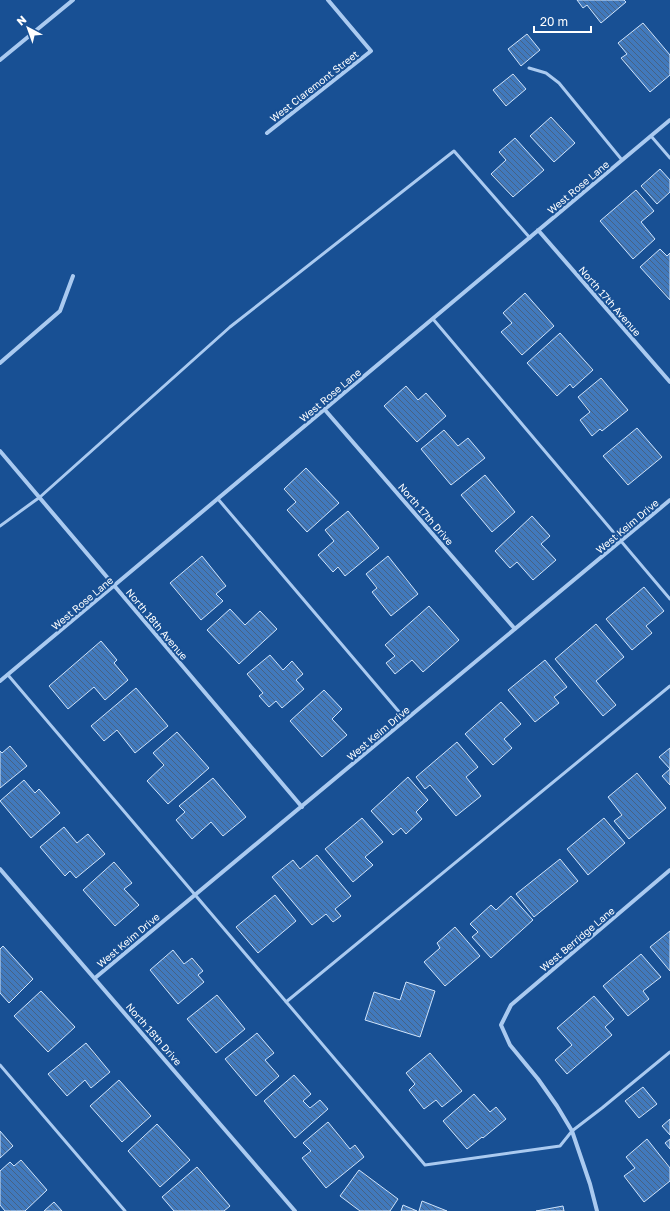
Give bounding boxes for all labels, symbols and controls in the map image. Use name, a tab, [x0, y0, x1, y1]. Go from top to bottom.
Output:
north arrow	[8, 8, 48, 48]
scale bar	[534, 8, 591, 34]
text: N	[14, 12, 29, 28]
text: 20 m	[540, 14, 568, 29]
street label: West Claremont Street	[267, 48, 361, 124]
street label: West Rose Lane	[545, 158, 611, 216]
street label: North 17th Avenue	[576, 264, 644, 338]
street label: West Rose Lane	[297, 366, 363, 424]
street label: North 17th Drive	[396, 481, 456, 547]
street label: West Keim Drive	[593, 496, 661, 556]
street label: West Rose Lane	[49, 574, 115, 632]
street label: North 18th Avenue	[124, 586, 190, 662]
street label: West Keim Drive	[344, 703, 412, 763]
street label: West Berridge Lane	[537, 904, 617, 974]
street label: West Keim Drive	[94, 910, 162, 970]
street label: North 18th Drive	[124, 1000, 184, 1068]

